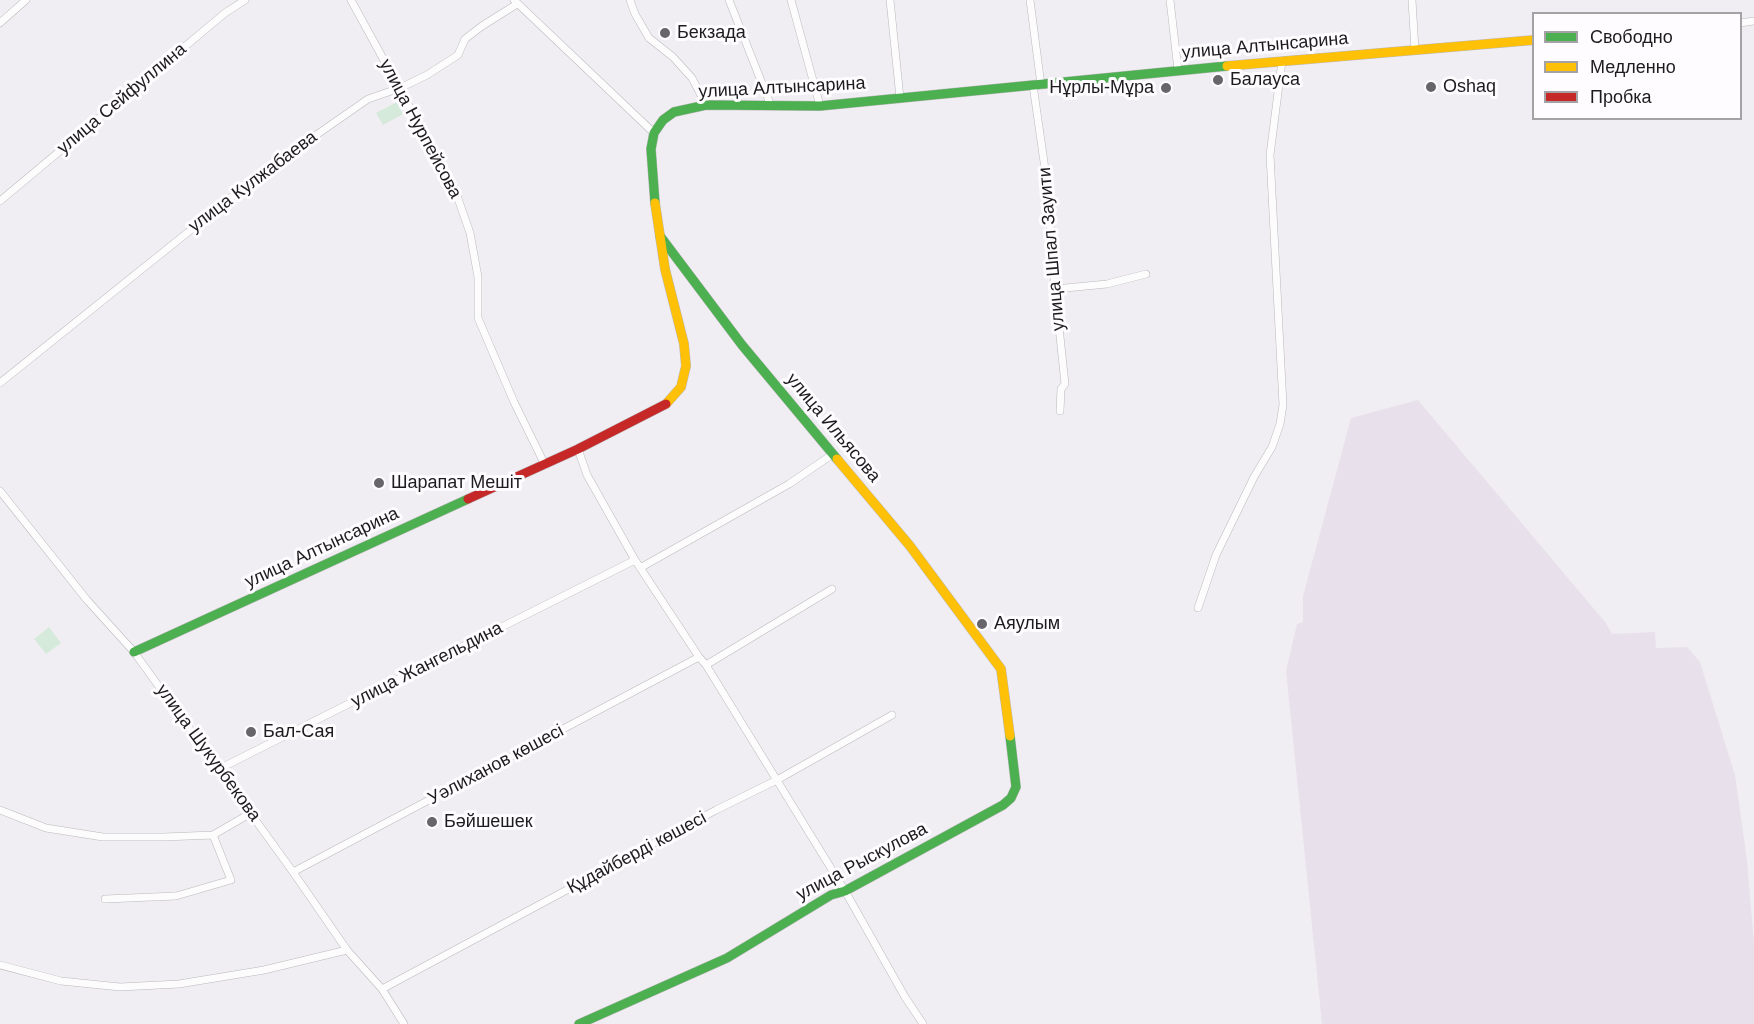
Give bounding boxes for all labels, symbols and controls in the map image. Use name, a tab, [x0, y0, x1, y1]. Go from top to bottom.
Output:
legend	[1532, 12, 1742, 120]
place label: Бекзада	[677, 22, 746, 44]
marker: Бекзада	[658, 26, 672, 40]
text: Свободно	[1590, 27, 1673, 47]
street label: улица Алтынсарина	[1181, 28, 1349, 64]
street label: улица Сейфуллина	[53, 39, 191, 159]
street label: улица Нурпейсова	[374, 56, 466, 202]
text: Медленно	[1590, 57, 1676, 77]
place label: Балауса	[1230, 69, 1300, 91]
street label: улица Алтынсарина	[698, 73, 866, 103]
marker: Балауса	[1211, 73, 1225, 87]
place label: Oshaq	[1443, 76, 1496, 98]
place label: Нұрлы-Мұра	[1049, 77, 1154, 99]
marker: Oshaq	[1424, 80, 1438, 94]
marker: Нұрлы-Мұра	[1159, 81, 1173, 95]
text: Пробка	[1590, 87, 1652, 107]
street label: улица Кулжабаева	[184, 127, 322, 237]
street label: улица Шпал Зауити	[1034, 166, 1070, 332]
street label: улица Ильясова	[781, 369, 885, 487]
place label: Шарапат Мешіт	[391, 472, 522, 494]
marker: Шарапат Мешіт	[372, 476, 386, 490]
street label: улица Алтынсарина	[242, 503, 402, 593]
place label: Аяулым	[994, 613, 1060, 635]
street label: улица Жангельдина	[348, 617, 506, 713]
marker: Аяулым	[975, 617, 989, 631]
street label: улица Шукурбекова	[151, 680, 265, 826]
street label: Уәлиханов көшесі	[424, 720, 568, 810]
place label: Бал-Сая	[263, 721, 334, 743]
marker: Бал-Сая	[244, 725, 258, 739]
street label: Құдайберді көшесі	[564, 807, 710, 899]
place label: Бәйшешек	[444, 811, 533, 833]
marker: Бәйшешек	[425, 815, 439, 829]
street label: улица Рыскулова	[793, 818, 931, 906]

